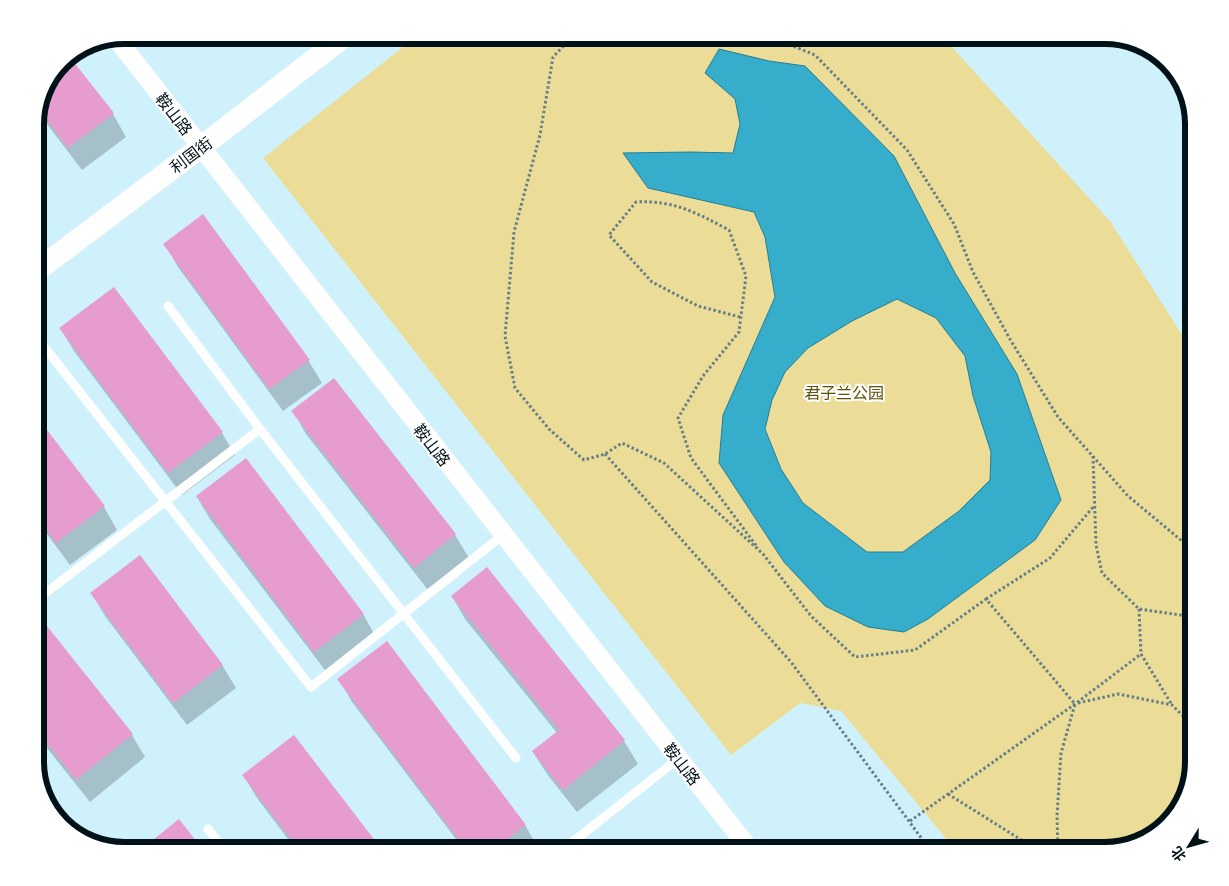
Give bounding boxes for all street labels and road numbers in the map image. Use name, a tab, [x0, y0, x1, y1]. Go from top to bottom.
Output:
street label: 鞍山路	[151, 89, 197, 140]
street label: 利国街	[166, 133, 217, 178]
street label: 鞍山路	[409, 420, 455, 471]
street label: 鞍山路	[659, 739, 705, 790]

